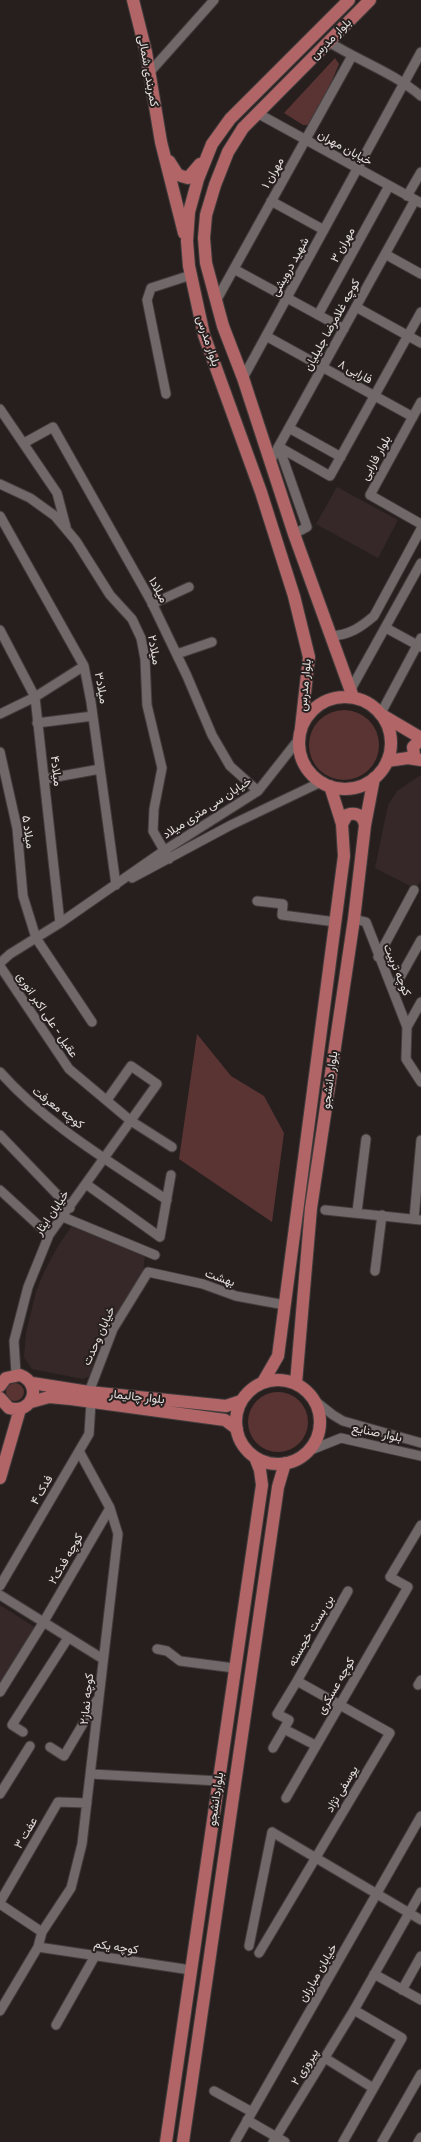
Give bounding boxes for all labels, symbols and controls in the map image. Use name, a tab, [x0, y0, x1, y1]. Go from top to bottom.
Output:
street label: بلوار مدرس	[307, 15, 355, 63]
street label: کمربندی شمالی	[135, 34, 161, 108]
street label: خیابان مهران	[315, 127, 375, 169]
street label: مهران ۱	[259, 155, 287, 191]
street label: مهران ۳	[328, 225, 358, 265]
street label: شهید درویشی	[268, 235, 312, 299]
street label: کوچه غلامرضا جلیلیان	[301, 277, 363, 373]
street label: بلوار مدرس	[193, 314, 223, 368]
street label: فارابی ۸	[335, 357, 375, 387]
street label: بلوار فارابی	[358, 433, 394, 483]
street label: میلاد۱	[145, 575, 171, 605]
street label: میلاد۲	[144, 634, 164, 666]
street label: بلوار مدرس	[296, 658, 314, 712]
street label: میلاد۳	[91, 671, 111, 705]
street label: میلاد۴	[47, 755, 65, 787]
street label: خیابان سی متری میلاد	[160, 774, 254, 842]
street label: میلاد ۵	[19, 814, 37, 850]
street label: کوچه تربیت	[380, 942, 414, 998]
street label: عقیل - علی اکبر انوری	[13, 970, 81, 1060]
street label: بلوار دانشجو	[319, 1050, 341, 1110]
street label: کوچه معرفت	[29, 1084, 87, 1132]
street label: خیابان ایثار	[32, 1188, 72, 1238]
street label: بهشت	[203, 1266, 237, 1290]
street label: خیابان وحدت	[80, 1304, 118, 1368]
street label: بلوار چالیمار	[109, 1387, 165, 1407]
street label: بلوار صنایع	[351, 1421, 403, 1445]
street label: فدک ۴	[28, 1473, 56, 1507]
street label: کوچه فدک۲	[46, 1531, 86, 1587]
street label: بن بست خجسته	[285, 1593, 337, 1669]
street label: کوچه عسکری	[314, 1655, 358, 1717]
street label: کوچه نماز۲	[77, 1673, 97, 1725]
street label: یوسفی نژاد	[323, 1763, 361, 1815]
street label: بلواردانشجو	[205, 1771, 227, 1827]
street label: عفت ۳	[11, 1815, 41, 1851]
street label: کوچه یکم	[93, 1937, 139, 1957]
street label: خیابان مبارزان	[296, 1941, 340, 2005]
street label: پیروزی ۲	[288, 2046, 322, 2088]

